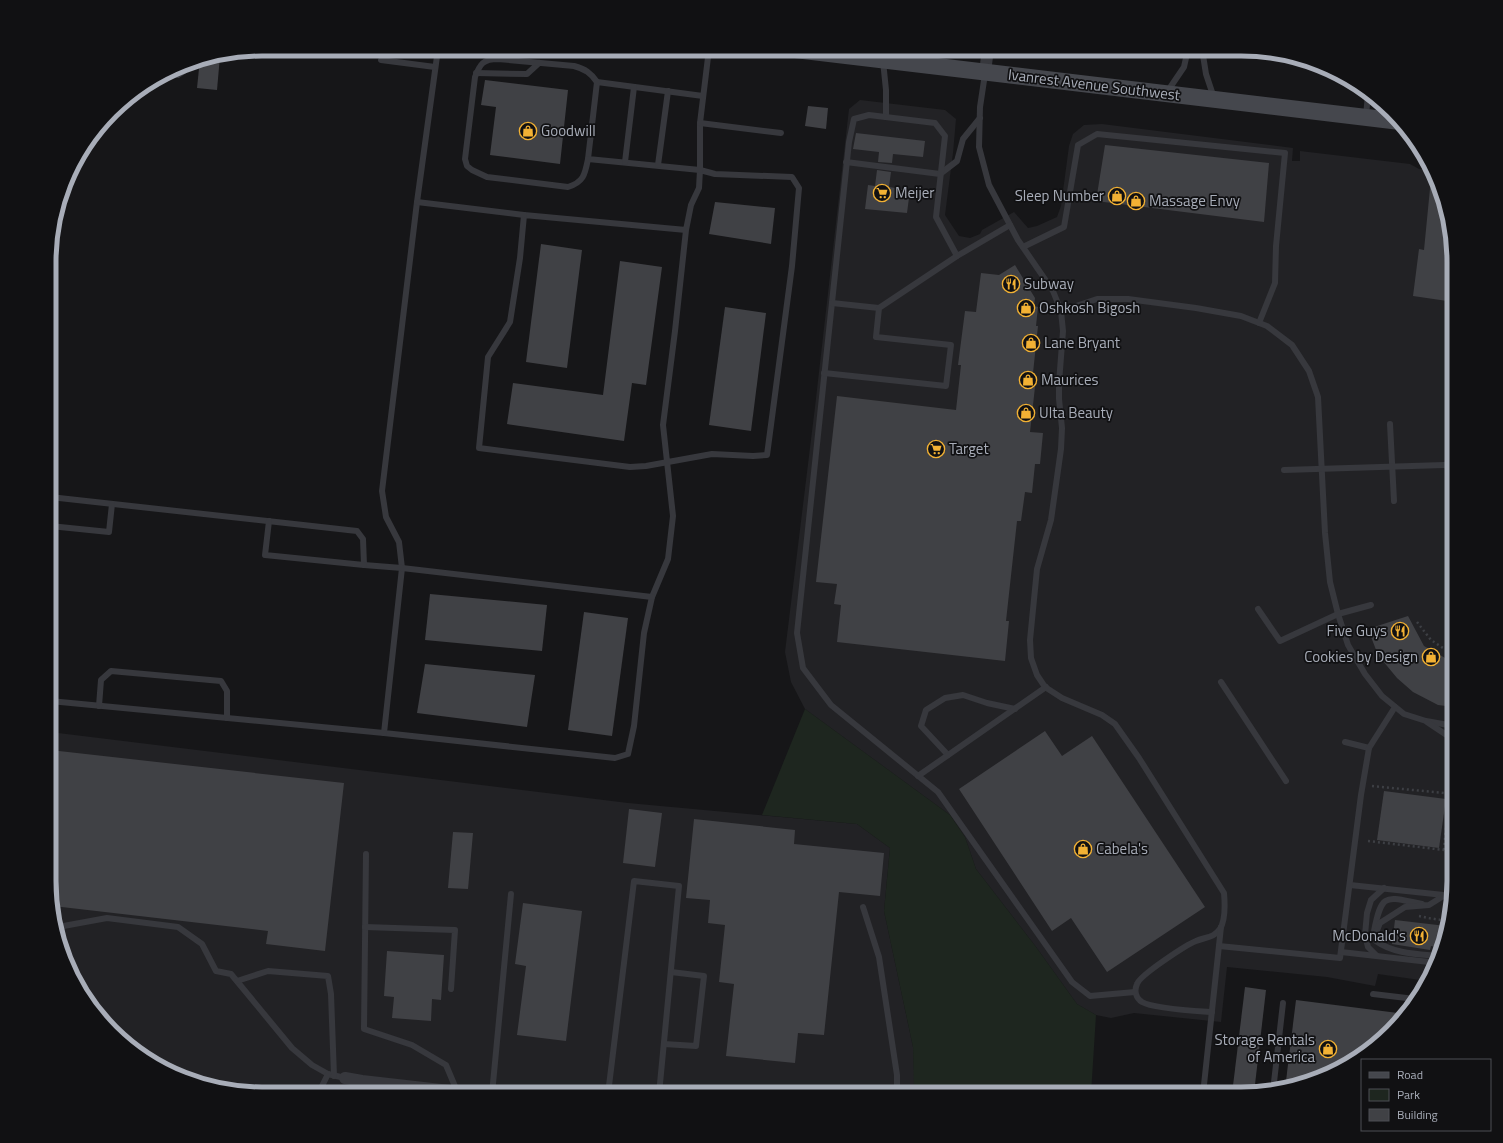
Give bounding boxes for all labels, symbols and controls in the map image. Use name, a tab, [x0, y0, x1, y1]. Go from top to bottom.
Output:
street label: Ivanrest Avenue Southwest	[1007, 63, 1182, 107]
place label: Goodwill	[541, 119, 596, 142]
shop icon: Goodwill	[518, 121, 538, 141]
place label: Meijer	[895, 181, 934, 204]
supermarket icon: Meijer	[872, 183, 892, 203]
place label: Sleep Number	[1015, 184, 1104, 207]
shop icon: Sleep Number	[1107, 186, 1127, 206]
place label: Massage Envy	[1149, 189, 1240, 212]
shop icon: Massage Envy	[1126, 191, 1146, 211]
place label: Subway	[1024, 272, 1074, 295]
restaurant icon: Subway	[1001, 274, 1021, 294]
place label: Oshkosh Bigosh	[1039, 296, 1140, 319]
shop icon: Oshkosh Bigosh	[1016, 298, 1036, 318]
place label: Lane Bryant	[1044, 331, 1121, 354]
shop icon: Lane Bryant	[1021, 333, 1041, 353]
place label: Maurices	[1041, 368, 1099, 391]
shop icon: Maurices	[1018, 370, 1038, 390]
place label: Ulta Beauty	[1039, 401, 1113, 424]
shop icon: Ulta Beauty	[1016, 403, 1036, 423]
place label: Target	[949, 437, 989, 460]
supermarket icon: Target	[926, 439, 946, 459]
place label: Five Guys	[1327, 619, 1387, 642]
restaurant icon: Five Guys	[1390, 621, 1410, 641]
place label: Cookies by Design	[1304, 645, 1418, 668]
shop icon: Cookies by Design	[1421, 647, 1441, 667]
place label: Cabela's	[1096, 837, 1148, 860]
shop icon: Cabela's	[1073, 839, 1093, 859]
place label: McDonald's	[1332, 924, 1406, 947]
restaurant icon: McDonald's	[1409, 926, 1429, 946]
place label: Storage Rentals of America	[1215, 1028, 1315, 1068]
shop icon: Storage Rentals of America	[1318, 1039, 1338, 1059]
legend	[1361, 1059, 1491, 1131]
text: Road	[1397, 1065, 1423, 1084]
text: Park	[1397, 1085, 1420, 1104]
text: Building	[1397, 1105, 1438, 1124]

